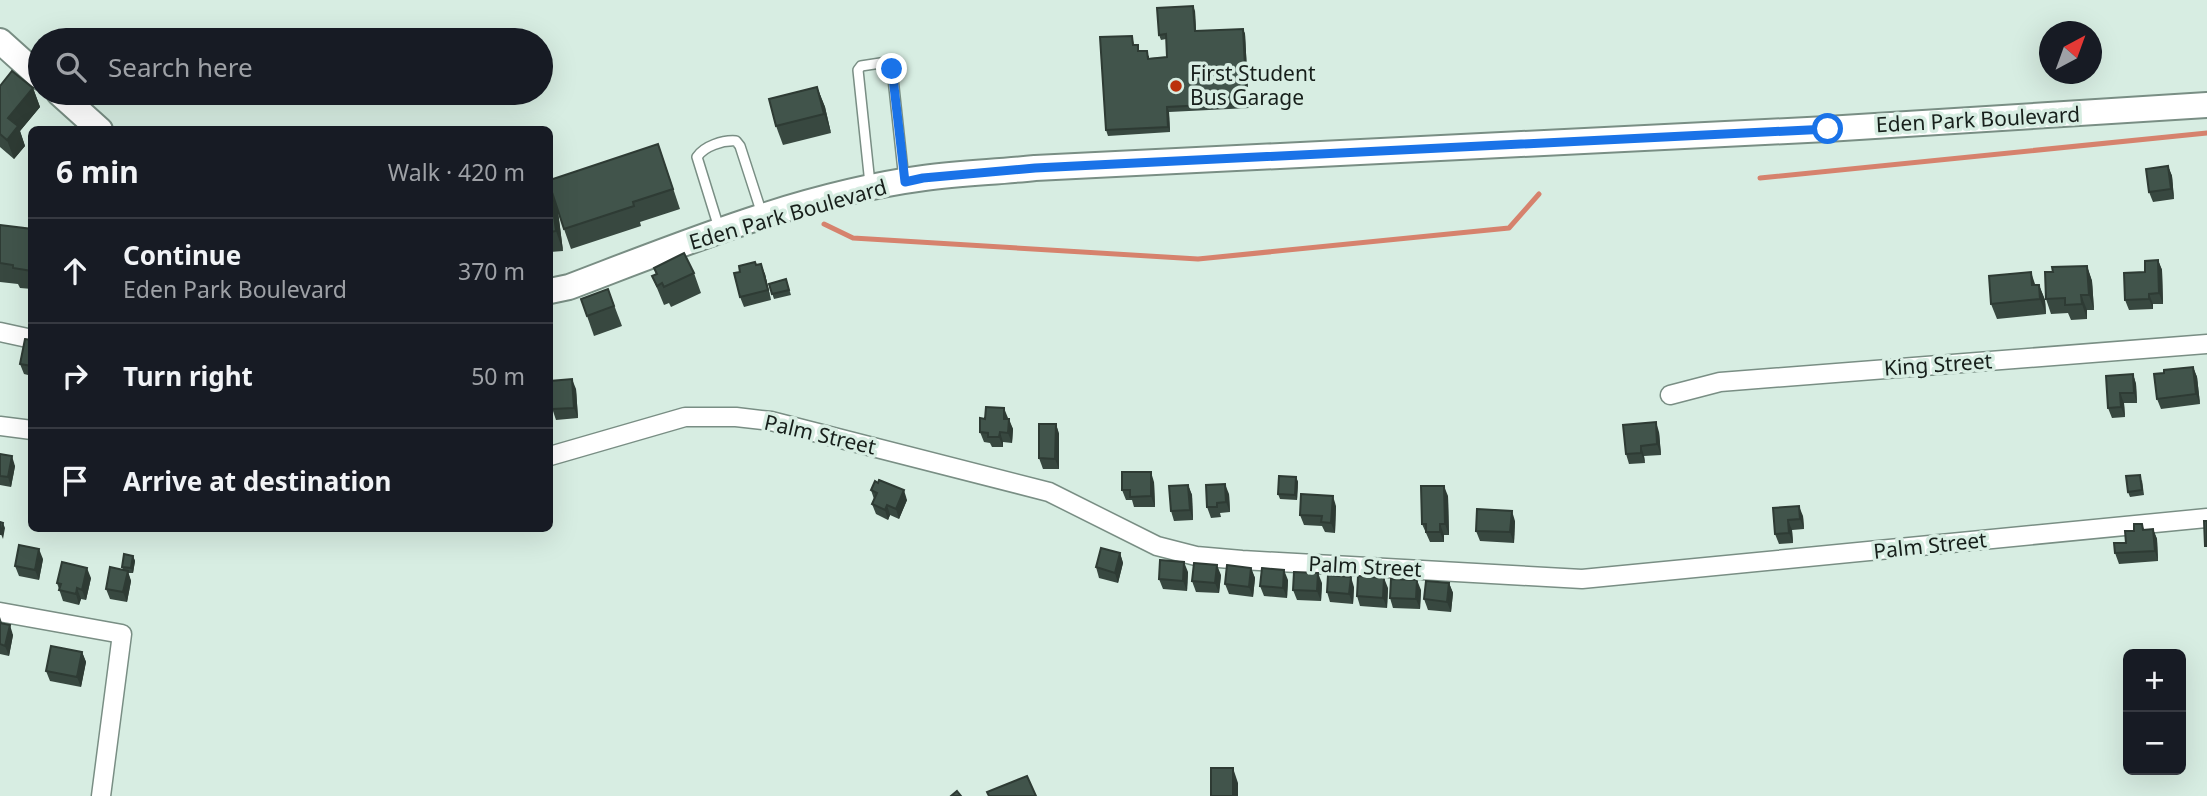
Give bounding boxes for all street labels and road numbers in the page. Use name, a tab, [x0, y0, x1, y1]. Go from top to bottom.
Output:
street label: Eden Park Boulevard	[1875, 100, 2081, 138]
street label: Eden Park Boulevard	[686, 172, 890, 256]
street label: King Street	[1883, 346, 1993, 382]
street label: Palm Street	[762, 408, 879, 461]
street label: Palm Street	[1872, 525, 1988, 565]
street label: Palm Street	[1308, 549, 1423, 583]

